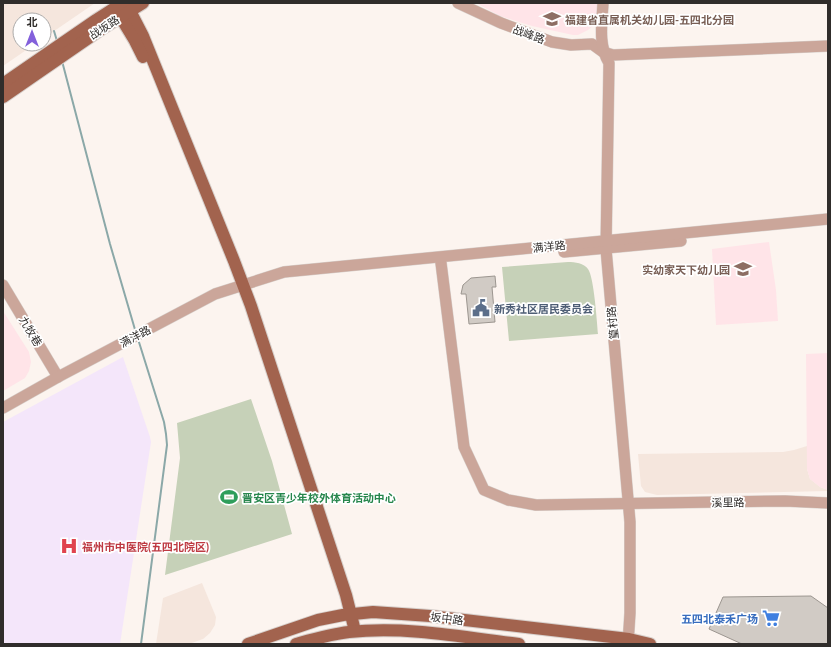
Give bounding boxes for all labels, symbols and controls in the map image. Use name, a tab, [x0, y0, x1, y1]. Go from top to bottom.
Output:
school or university icon: 福建省直属机关幼儿园-五四北分园	[542, 9, 562, 29]
north arrow	[12, 12, 52, 52]
street label: 战坂路	[87, 13, 121, 41]
place label: 福建省直属机关幼儿园-五四北分园	[565, 13, 734, 26]
text: 北	[27, 15, 38, 28]
street label: 战峰路	[511, 22, 547, 46]
street label: 满洋路	[532, 238, 566, 254]
school or university icon: 实幼家天下幼儿园	[733, 259, 753, 279]
place label: 实幼家天下幼儿园	[642, 263, 730, 276]
public building icon: 新秀社区居民委员会	[471, 298, 491, 318]
place label: 新秀社区居民委员会	[494, 302, 593, 315]
street label: 篁村路	[604, 306, 620, 340]
street label: 九牧巷	[17, 314, 45, 348]
street label: 满洋路	[117, 323, 153, 349]
sports icon: 晋安区青少年校外体育活动中心	[219, 487, 239, 507]
place label: 晋安区青少年校外体育活动中心	[242, 491, 396, 504]
street label: 溪里路	[711, 495, 745, 509]
hospital icon: 福州市中医院(五四北院区)	[59, 536, 79, 556]
place label: 福州市中医院(五四北院区)	[82, 540, 209, 553]
supermarket icon: 五四北泰禾广场	[761, 608, 781, 628]
street label: 坂中路	[430, 610, 464, 626]
place label: 五四北泰禾广场	[681, 612, 758, 625]

